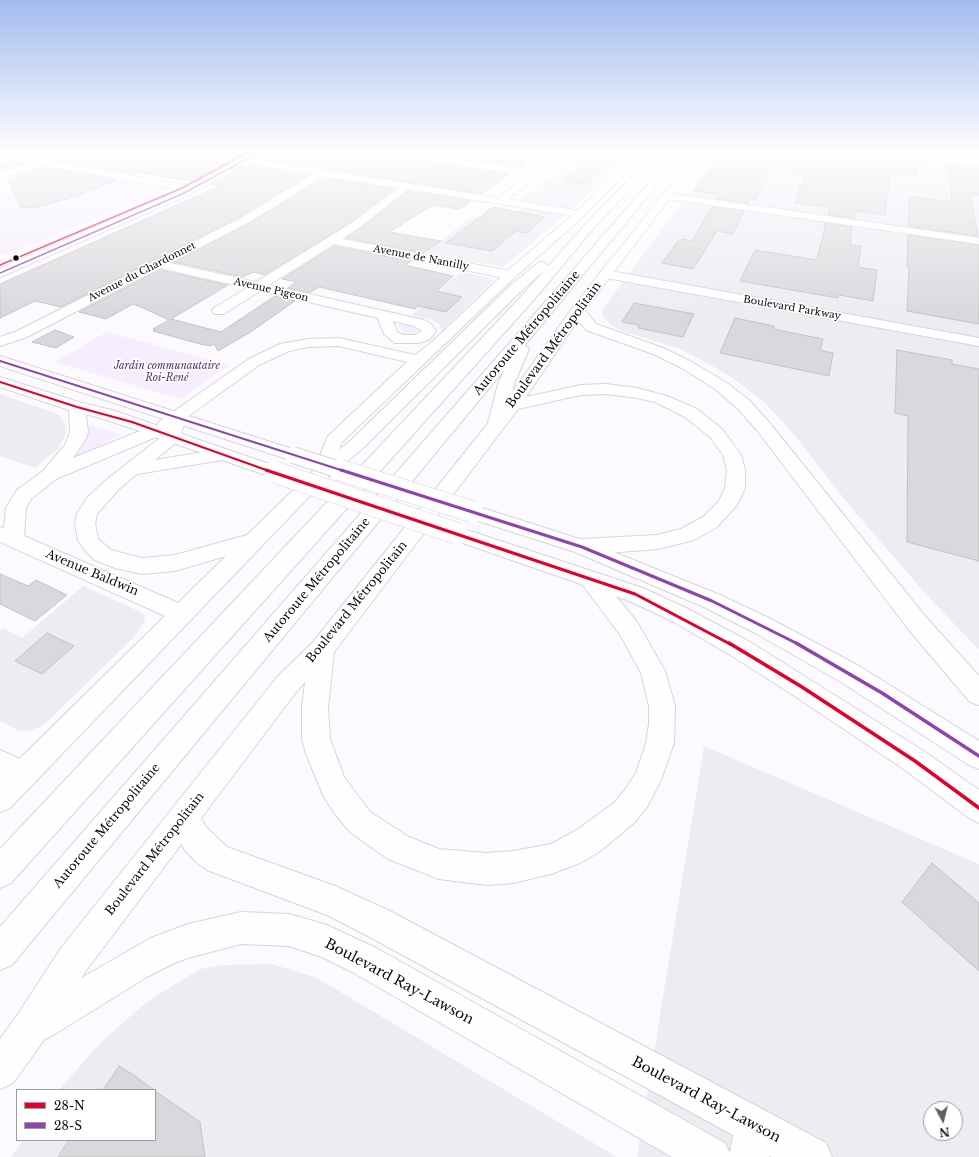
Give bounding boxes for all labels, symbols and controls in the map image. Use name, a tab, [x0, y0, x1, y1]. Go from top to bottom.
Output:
street label: Avenue du Chardonnet	[86, 240, 198, 304]
street label: Avenue de Nantilly	[372, 243, 470, 273]
unlabelled marker	[11, 253, 21, 263]
street label: Autoroute Métropolitaine	[471, 268, 583, 398]
street label: Avenue Pigeon	[232, 276, 310, 304]
street label: Boulevard Métropolitain	[504, 279, 604, 411]
street label: Boulevard Parkway	[742, 293, 842, 323]
park label: Jardin communautaire Roi-René	[114, 360, 220, 384]
street label: Autoroute Métropolitaine	[261, 515, 373, 645]
street label: Boulevard Métropolitain	[304, 538, 410, 666]
street label: Avenue Baldwin	[43, 547, 141, 599]
street label: Autoroute Métropolitaine	[51, 761, 163, 891]
street label: Boulevard Métropolitain	[103, 790, 207, 918]
street label: Boulevard Ray-Lawson	[322, 936, 476, 1028]
street label: Boulevard Ray-Lawson	[629, 1054, 783, 1146]
legend	[16, 1089, 156, 1141]
text: 28-N	[54, 1098, 85, 1113]
north arrow	[923, 1101, 963, 1141]
text: 28-S	[54, 1118, 82, 1133]
text: N	[938, 1124, 950, 1139]

